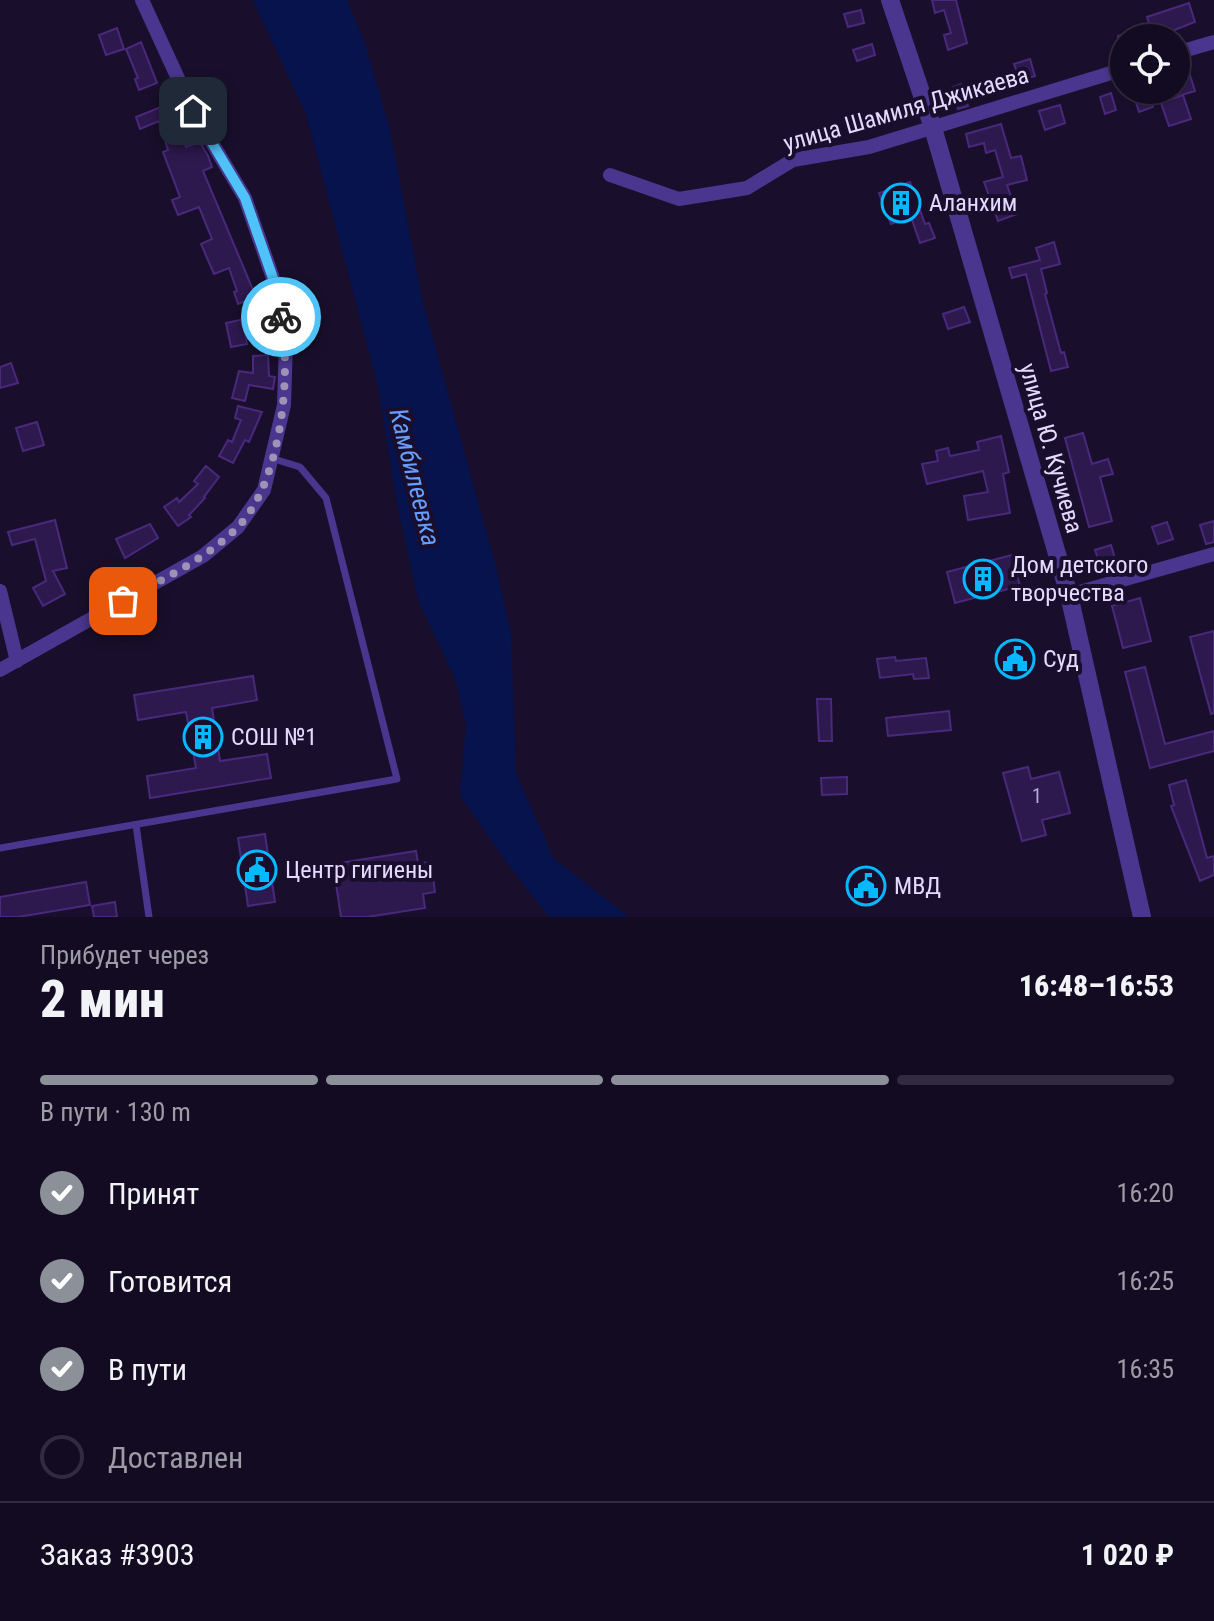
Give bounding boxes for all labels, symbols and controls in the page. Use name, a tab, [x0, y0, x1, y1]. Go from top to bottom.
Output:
map controls	[1110, 24, 1190, 104]
button: locate	[1110, 24, 1190, 104]
street label: улица Шамиля Джикаева	[780, 61, 1032, 157]
pin	[159, 77, 227, 145]
icon: home	[171, 89, 215, 133]
building icon: Аланхим	[880, 182, 922, 224]
place label: Аланхим	[929, 189, 1017, 217]
courier	[241, 277, 321, 357]
icon: bike	[259, 295, 303, 339]
street label: улица Ю. Кучиева	[1013, 360, 1089, 536]
water label: Камбилеевка	[383, 405, 447, 549]
place label: Дом детского творчества	[1011, 551, 1148, 607]
building icon: Дом детского творчества	[962, 558, 1004, 600]
pin	[89, 567, 157, 635]
icon: bag	[101, 579, 145, 623]
public building icon: Суд	[994, 638, 1036, 680]
place label: Суд	[1043, 645, 1079, 673]
building icon: СОШ №1	[182, 716, 224, 758]
place label: СОШ №1	[231, 723, 317, 751]
house number: 1	[1032, 784, 1042, 808]
public building icon: Центр гигиены	[236, 849, 278, 891]
place label: Центр гигиены	[285, 856, 433, 884]
public building icon: МВД	[845, 865, 887, 907]
place label: МВД	[894, 872, 941, 900]
text: Прибудет через	[40, 940, 209, 970]
text: 16:48–16:53	[1019, 968, 1174, 1003]
text: 2 мин	[40, 969, 165, 1030]
text: В пути · 130 m	[40, 1097, 191, 1127]
icon: check	[40, 1171, 84, 1215]
text: Принят	[108, 1176, 199, 1211]
text: 16:20	[1117, 1178, 1174, 1208]
icon: check	[40, 1259, 84, 1303]
text: Готовится	[108, 1264, 232, 1299]
text: 16:25	[1117, 1266, 1174, 1296]
icon: check	[40, 1347, 84, 1391]
text: В пути	[108, 1352, 187, 1387]
text: 16:35	[1117, 1354, 1174, 1384]
text: Доставлен	[108, 1440, 243, 1475]
text: Заказ #3903	[40, 1537, 195, 1572]
text: 1 020 ₽	[1081, 1537, 1174, 1572]

